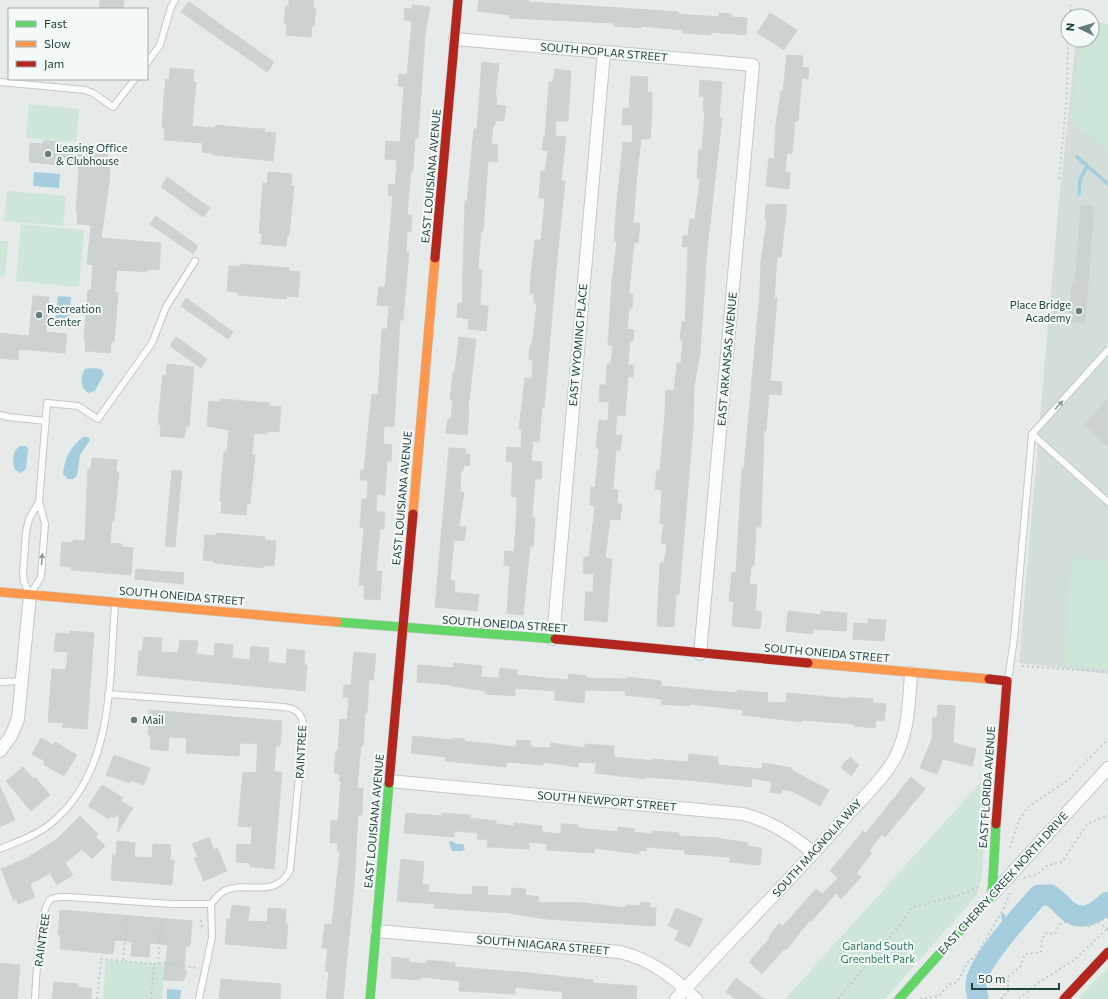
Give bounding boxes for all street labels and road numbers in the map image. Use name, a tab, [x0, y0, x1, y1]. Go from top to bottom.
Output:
street label: SOUTH POPLAR STREET	[540, 39, 668, 64]
street label: EAST LOUISIANA AVENUE	[418, 108, 443, 244]
street label: EAST WYOMING PLACE	[566, 283, 589, 407]
street label: EAST ARKANSAS AVENUE	[714, 292, 739, 426]
street label: EAST LOUISIANA AVENUE	[389, 430, 414, 566]
street label: SOUTH ONEIDA STREET	[119, 584, 245, 607]
street label: SOUTH ONEIDA STREET	[442, 613, 568, 634]
street label: SOUTH ONEIDA STREET	[764, 641, 890, 664]
street label: RAINTREE	[293, 725, 308, 779]
street label: EAST FLORIDA AVENUE	[976, 725, 997, 849]
street label: EAST LOUISIANA AVENUE	[361, 753, 386, 889]
street label: SOUTH NEWPORT STREET	[537, 788, 677, 813]
street label: SOUTH MAGNOLIA WAY	[769, 796, 864, 899]
street label: EAST CHERRY CREEK NORTH DRIVE	[935, 809, 1070, 957]
street label: RAINTREE	[31, 912, 52, 967]
street label: SOUTH NIAGARA STREET	[476, 932, 610, 957]

